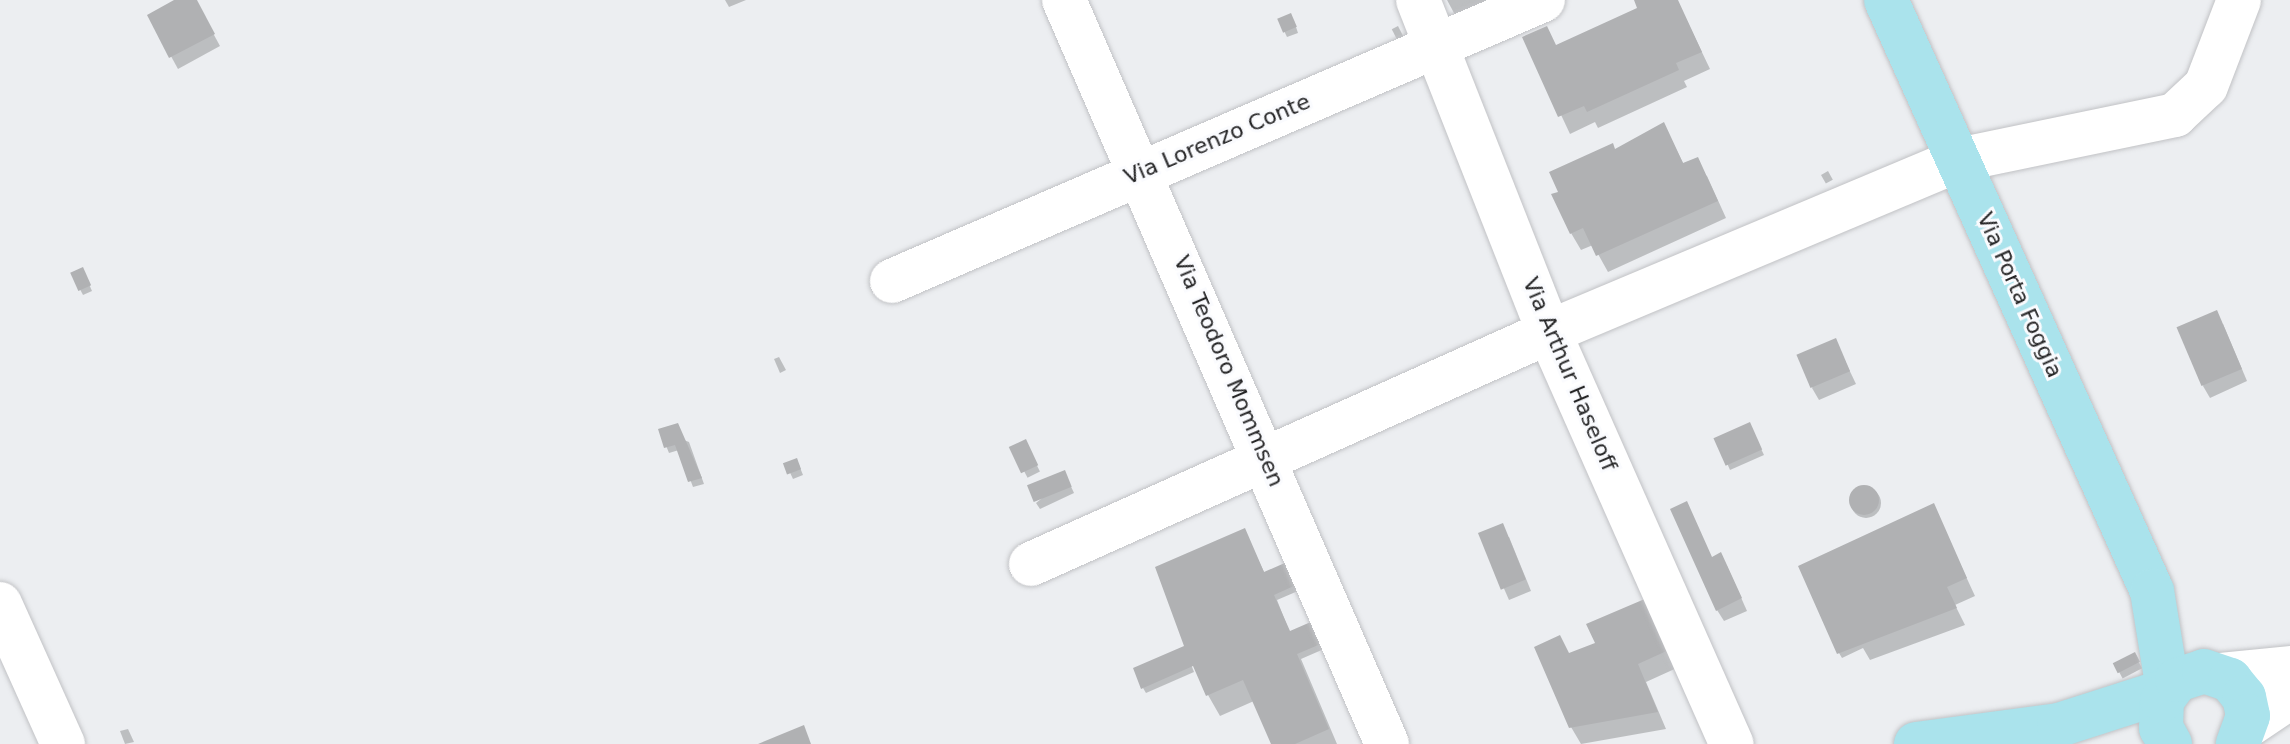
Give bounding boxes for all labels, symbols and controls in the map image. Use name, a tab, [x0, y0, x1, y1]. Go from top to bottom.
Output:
street label: Via Lorenzo Conte	[1120, 88, 1314, 190]
street label: Via Porta Foggia	[1972, 208, 2068, 382]
street label: Via Teodoro Mommsen	[1168, 251, 1290, 491]
street label: Via Arthur Haseloff	[1517, 273, 1623, 475]

